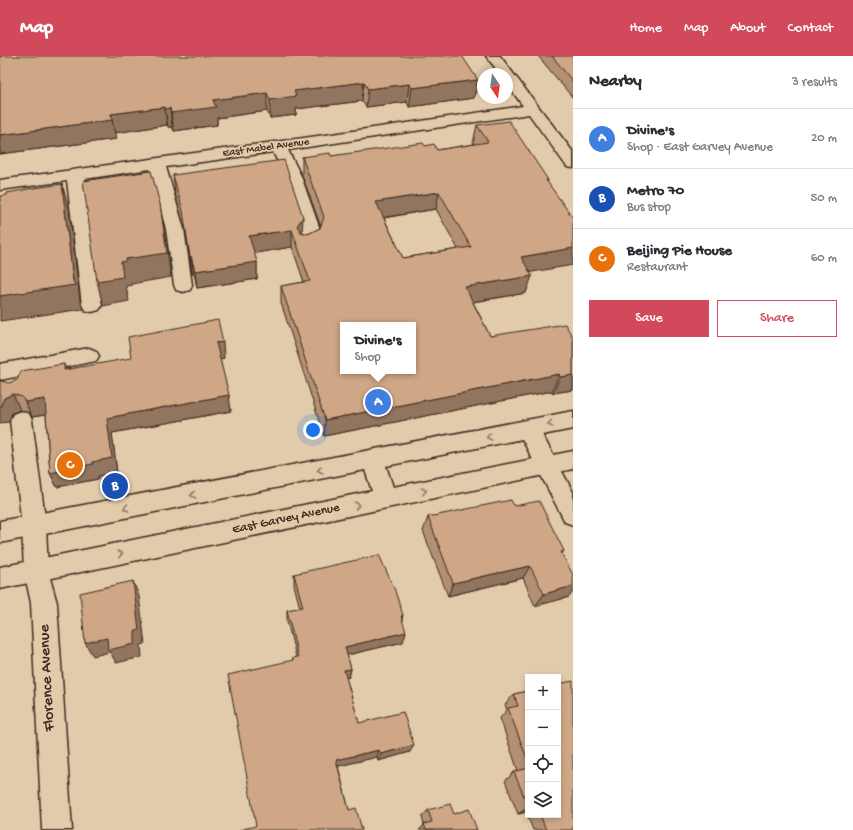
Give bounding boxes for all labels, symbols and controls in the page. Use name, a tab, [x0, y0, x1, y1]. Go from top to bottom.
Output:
text: Map	[20, 17, 53, 40]
text: Home	[630, 20, 662, 37]
text: Map	[684, 20, 708, 37]
text: About	[730, 20, 766, 37]
text: Contact	[788, 20, 833, 37]
north arrow	[477, 68, 513, 104]
text: Nearby	[589, 72, 642, 92]
text: 3 results	[792, 75, 837, 90]
text: Divine's	[627, 122, 674, 140]
text: A	[598, 131, 606, 146]
text: 20 m	[811, 131, 837, 146]
street label: East Mabel Avenue	[222, 136, 310, 160]
text: Shop · East Garvey Avenue	[627, 140, 773, 155]
text: Metro 70	[627, 182, 684, 200]
text: B	[599, 191, 605, 206]
text: 50 m	[810, 191, 837, 206]
text: Bus stop	[627, 200, 671, 215]
text: Beijing Pie House	[627, 242, 732, 260]
text: C	[598, 251, 606, 266]
text: 60 m	[811, 251, 837, 266]
text: Restaurant	[627, 260, 687, 275]
button: Save	[589, 300, 709, 337]
button: Share	[717, 300, 837, 337]
popup	[340, 322, 416, 374]
text: Divine's	[354, 332, 402, 350]
text: Shop	[354, 350, 381, 365]
pin: A	[365, 387, 391, 417]
your location	[303, 420, 323, 440]
one-way arrow	[547, 420, 553, 428]
one-way arrow	[486, 432, 493, 440]
pin: C	[57, 450, 83, 480]
one-way arrow	[317, 465, 323, 473]
pin: B	[102, 471, 128, 501]
one-way arrow	[421, 487, 427, 496]
one-way arrow	[190, 490, 196, 498]
street label: East Garvey Avenue	[231, 500, 341, 538]
one-way arrow	[353, 501, 360, 509]
one-way arrow	[123, 503, 129, 512]
one-way arrow	[117, 550, 123, 558]
street label: Florence Avenue	[36, 623, 60, 733]
map controls	[525, 674, 561, 818]
button: +	[525, 674, 561, 710]
button: −	[525, 710, 561, 746]
button: locate	[525, 746, 561, 782]
button: layers	[525, 782, 561, 818]

